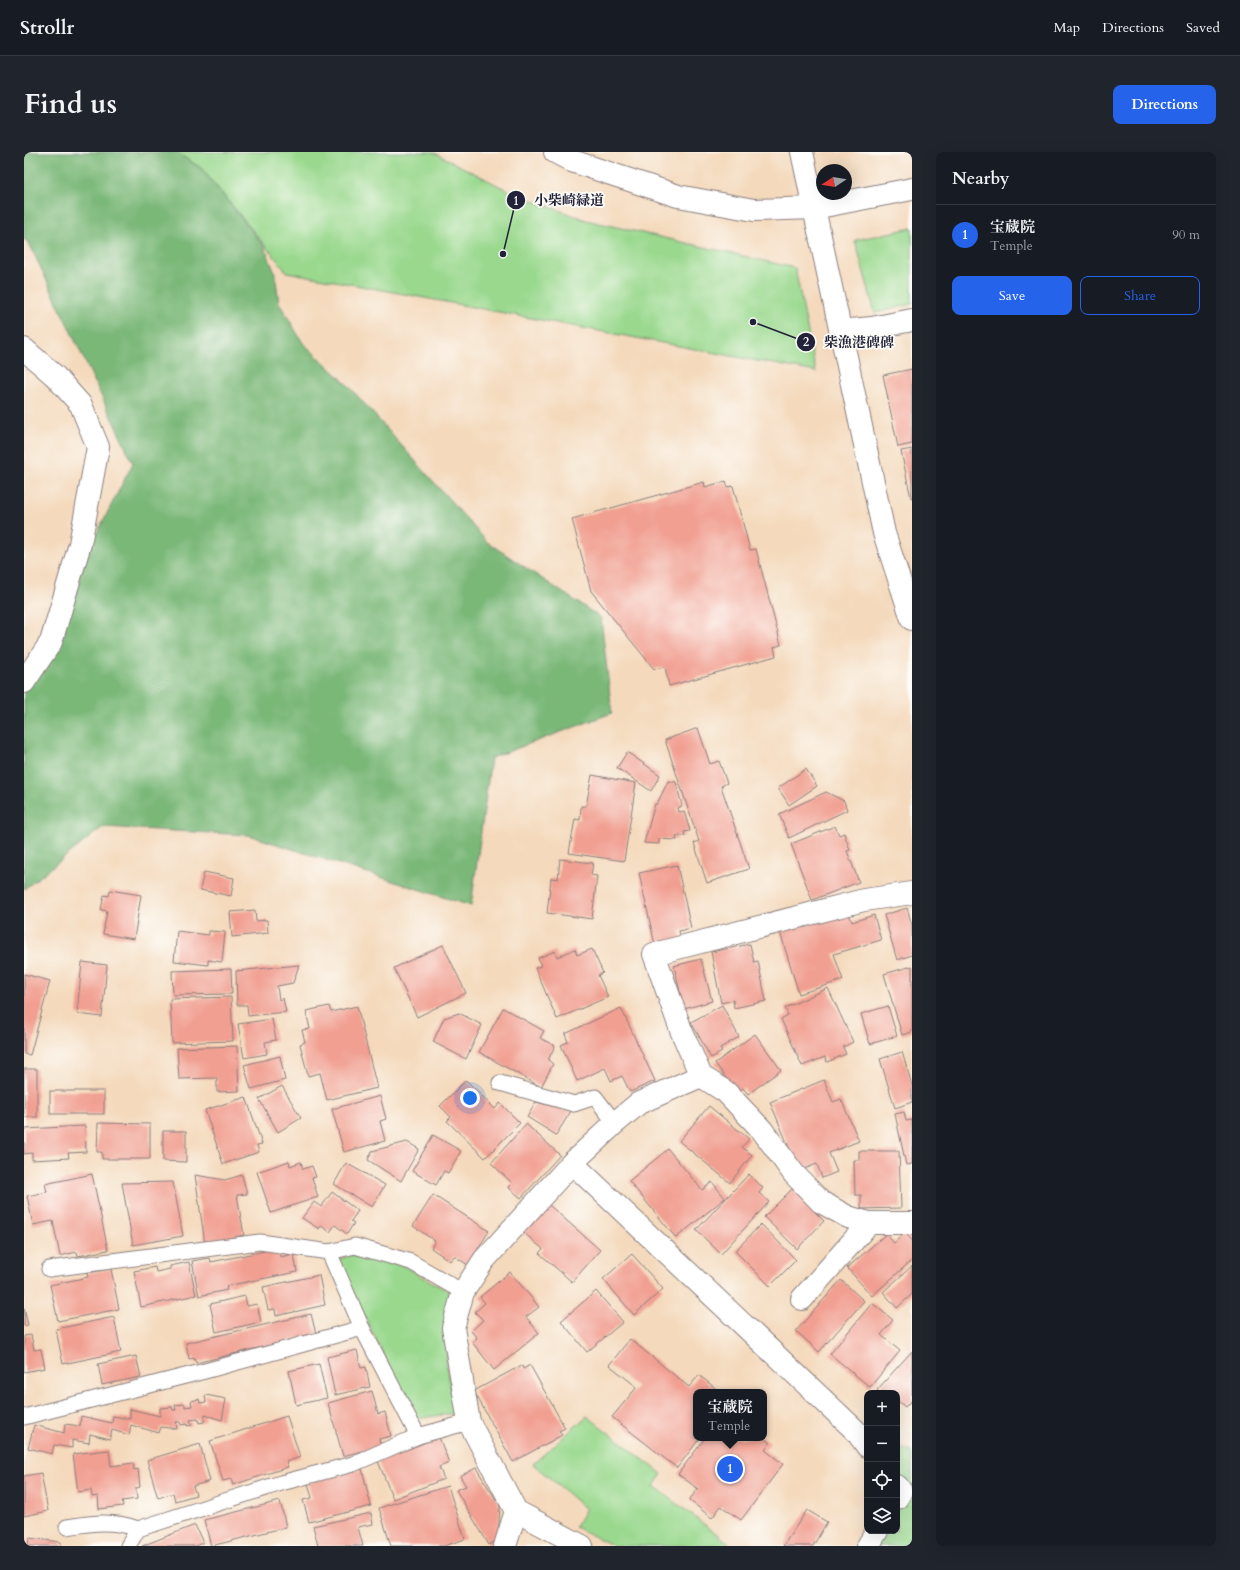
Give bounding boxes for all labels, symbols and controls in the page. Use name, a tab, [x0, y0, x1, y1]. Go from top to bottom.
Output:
text: Strollr	[20, 15, 74, 41]
text: Map	[1054, 18, 1080, 37]
text: Directions	[1102, 18, 1164, 37]
text: Saved	[1186, 18, 1220, 37]
text: Find us	[24, 85, 117, 123]
button: Directions	[1113, 85, 1216, 124]
north arrow	[816, 164, 852, 200]
text: Nearby	[952, 167, 1009, 190]
callout: 小柴崎緑道	[506, 187, 612, 213]
text: 小柴崎緑道	[534, 191, 604, 210]
text: 1	[513, 193, 519, 209]
text: 宝蔵院	[990, 217, 1035, 237]
text: 1	[962, 226, 968, 244]
text: 90 m	[1172, 226, 1200, 244]
text: Temple	[990, 237, 1033, 255]
button: Save	[952, 276, 1072, 315]
button: Share	[1080, 276, 1200, 315]
callout: 柴漁港碑碑	[796, 329, 902, 355]
text: 柴漁港碑碑	[824, 333, 894, 352]
text: 2	[803, 334, 809, 350]
your location	[460, 1088, 480, 1108]
popup	[693, 1389, 767, 1441]
map controls	[864, 1390, 900, 1534]
button: +	[864, 1390, 900, 1426]
text: 宝蔵院	[707, 1397, 753, 1417]
text: Temple	[707, 1417, 750, 1435]
button: −	[864, 1426, 900, 1462]
pin: 1	[717, 1454, 743, 1484]
button: locate	[864, 1462, 900, 1498]
button: layers	[864, 1498, 900, 1534]

